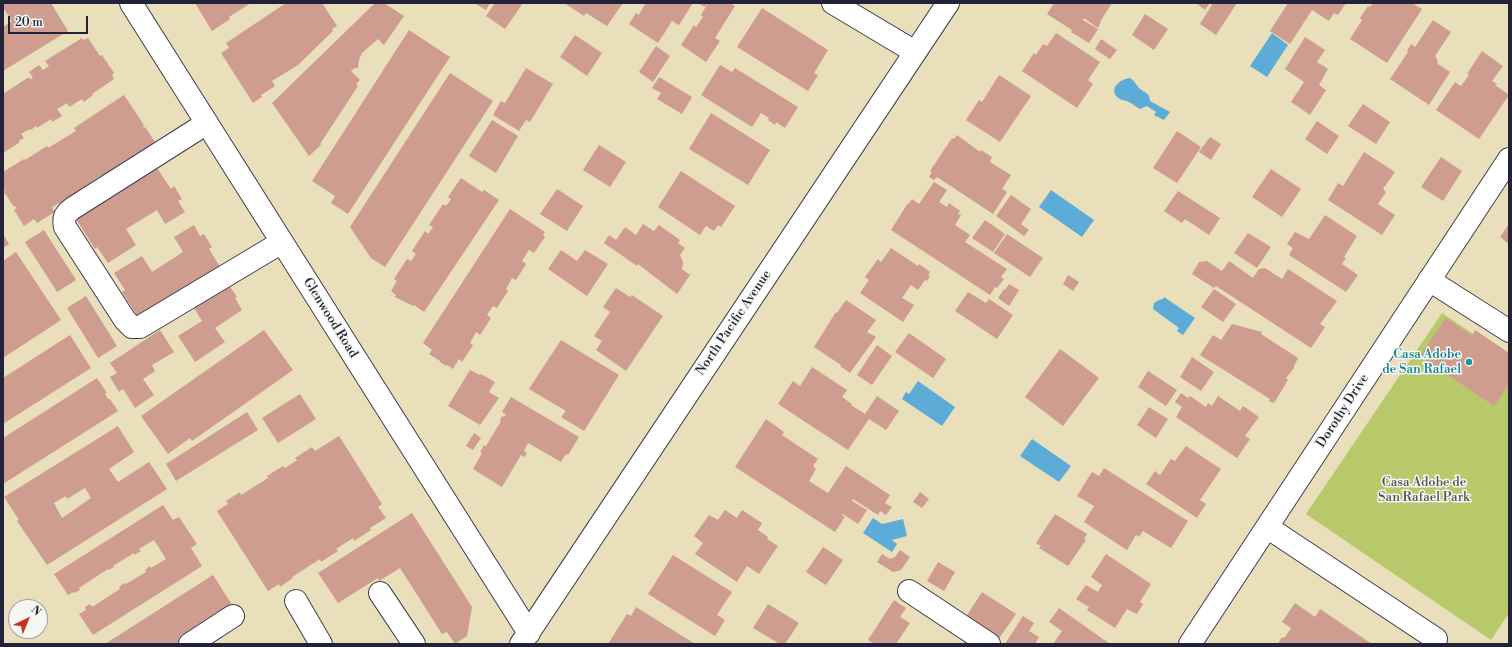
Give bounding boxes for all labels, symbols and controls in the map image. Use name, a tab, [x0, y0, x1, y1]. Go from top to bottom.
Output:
scale bar	[10, 8, 90, 34]
text: 20 m	[15, 15, 43, 30]
street label: North Pacific Avenue	[693, 267, 775, 379]
street label: Glenwood Road	[299, 275, 361, 361]
place label: Casa Adobe de San Rafael	[1382, 347, 1461, 378]
marker: Casa Adobe de San Rafael	[1464, 357, 1474, 367]
street label: Dorothy Drive	[1313, 371, 1373, 451]
park label: Casa Adobe de San Rafael Park	[1378, 475, 1470, 506]
north arrow	[8, 599, 48, 639]
text: N	[28, 603, 44, 619]

